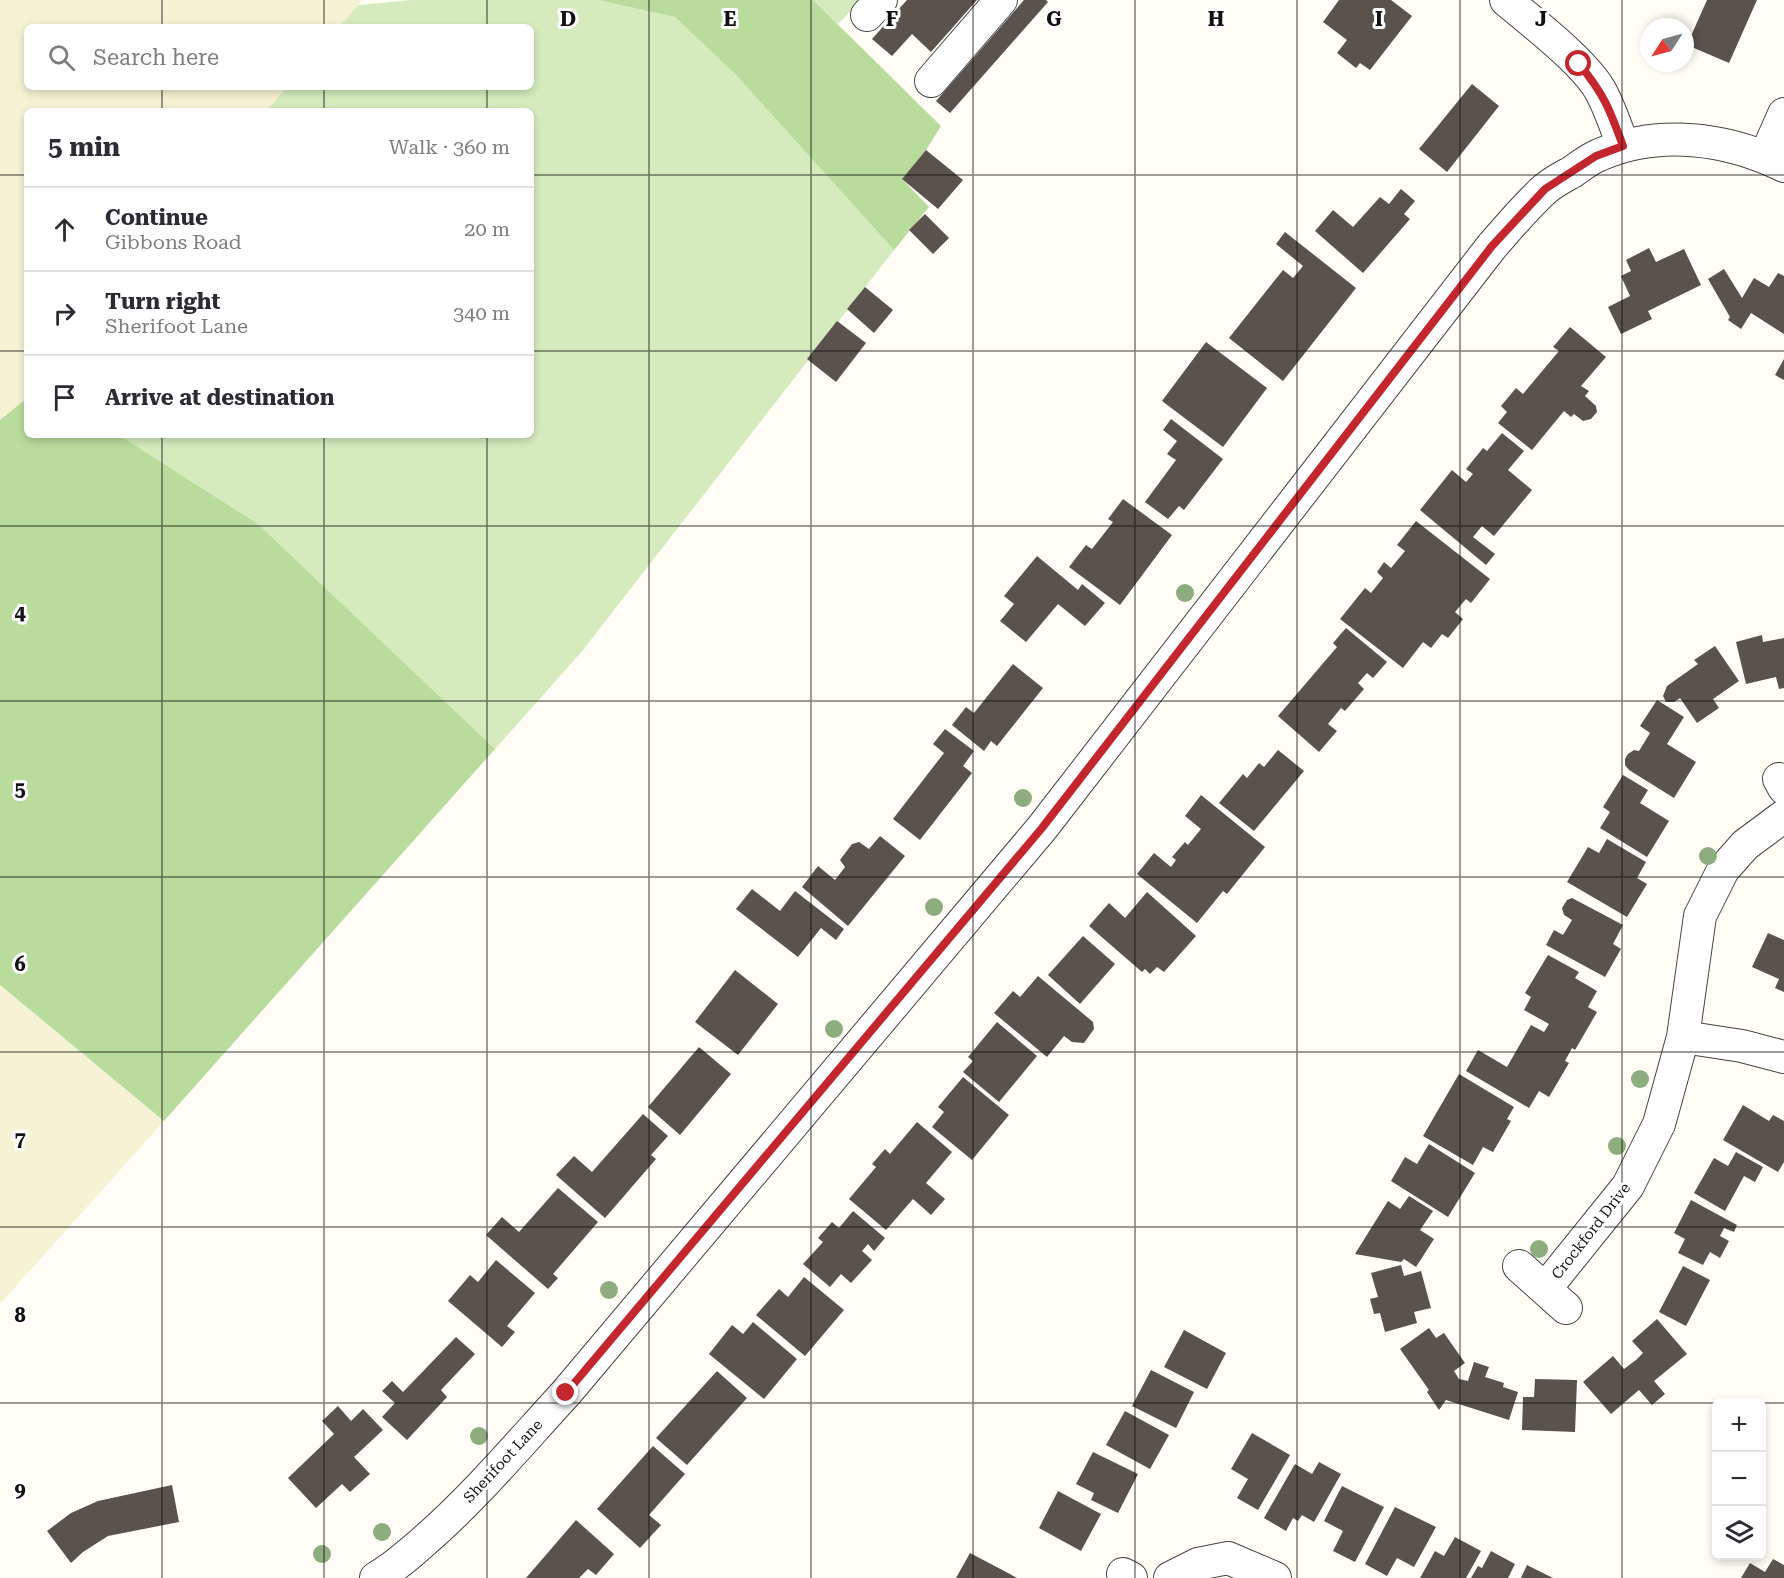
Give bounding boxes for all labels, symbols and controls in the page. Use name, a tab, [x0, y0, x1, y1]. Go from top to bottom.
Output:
text: D	[560, 7, 576, 31]
text: E	[724, 7, 737, 31]
text: F	[886, 7, 898, 31]
text: G	[1046, 7, 1062, 31]
text: H	[1208, 7, 1224, 31]
text: I	[1375, 7, 1383, 31]
text: J	[1535, 7, 1547, 31]
north arrow	[1640, 18, 1694, 72]
search box	[24, 24, 534, 90]
icon: search	[45, 41, 78, 74]
text: Search here	[93, 45, 219, 70]
route start	[1565, 50, 1591, 76]
text: 5 min	[48, 132, 120, 162]
text: Walk · 360 m	[389, 135, 510, 159]
text: Continue	[105, 205, 208, 230]
icon: ahead	[48, 213, 81, 246]
text: 20 m	[464, 217, 510, 241]
text: Gibbons Road	[105, 230, 242, 254]
text: Turn right	[105, 289, 220, 314]
icon: right	[48, 297, 81, 330]
text: 340 m	[453, 301, 510, 325]
text: Sherifoot Lane	[105, 314, 248, 338]
icon: arrive	[48, 381, 81, 414]
text: Arrive at destination	[105, 385, 334, 410]
text: 4	[14, 601, 26, 625]
text: 5	[14, 777, 26, 801]
text: 6	[14, 952, 26, 976]
text: 7	[14, 1127, 26, 1151]
street label: Crockford Drive	[1548, 1179, 1634, 1283]
text: 8	[14, 1303, 26, 1327]
route end	[552, 1379, 578, 1405]
map controls	[1712, 1398, 1766, 1560]
button: +	[1712, 1398, 1766, 1452]
street label: Sherifoot Lane	[460, 1416, 546, 1506]
button: −	[1712, 1452, 1766, 1506]
text: 9	[14, 1478, 26, 1502]
button: layers	[1712, 1506, 1766, 1560]

